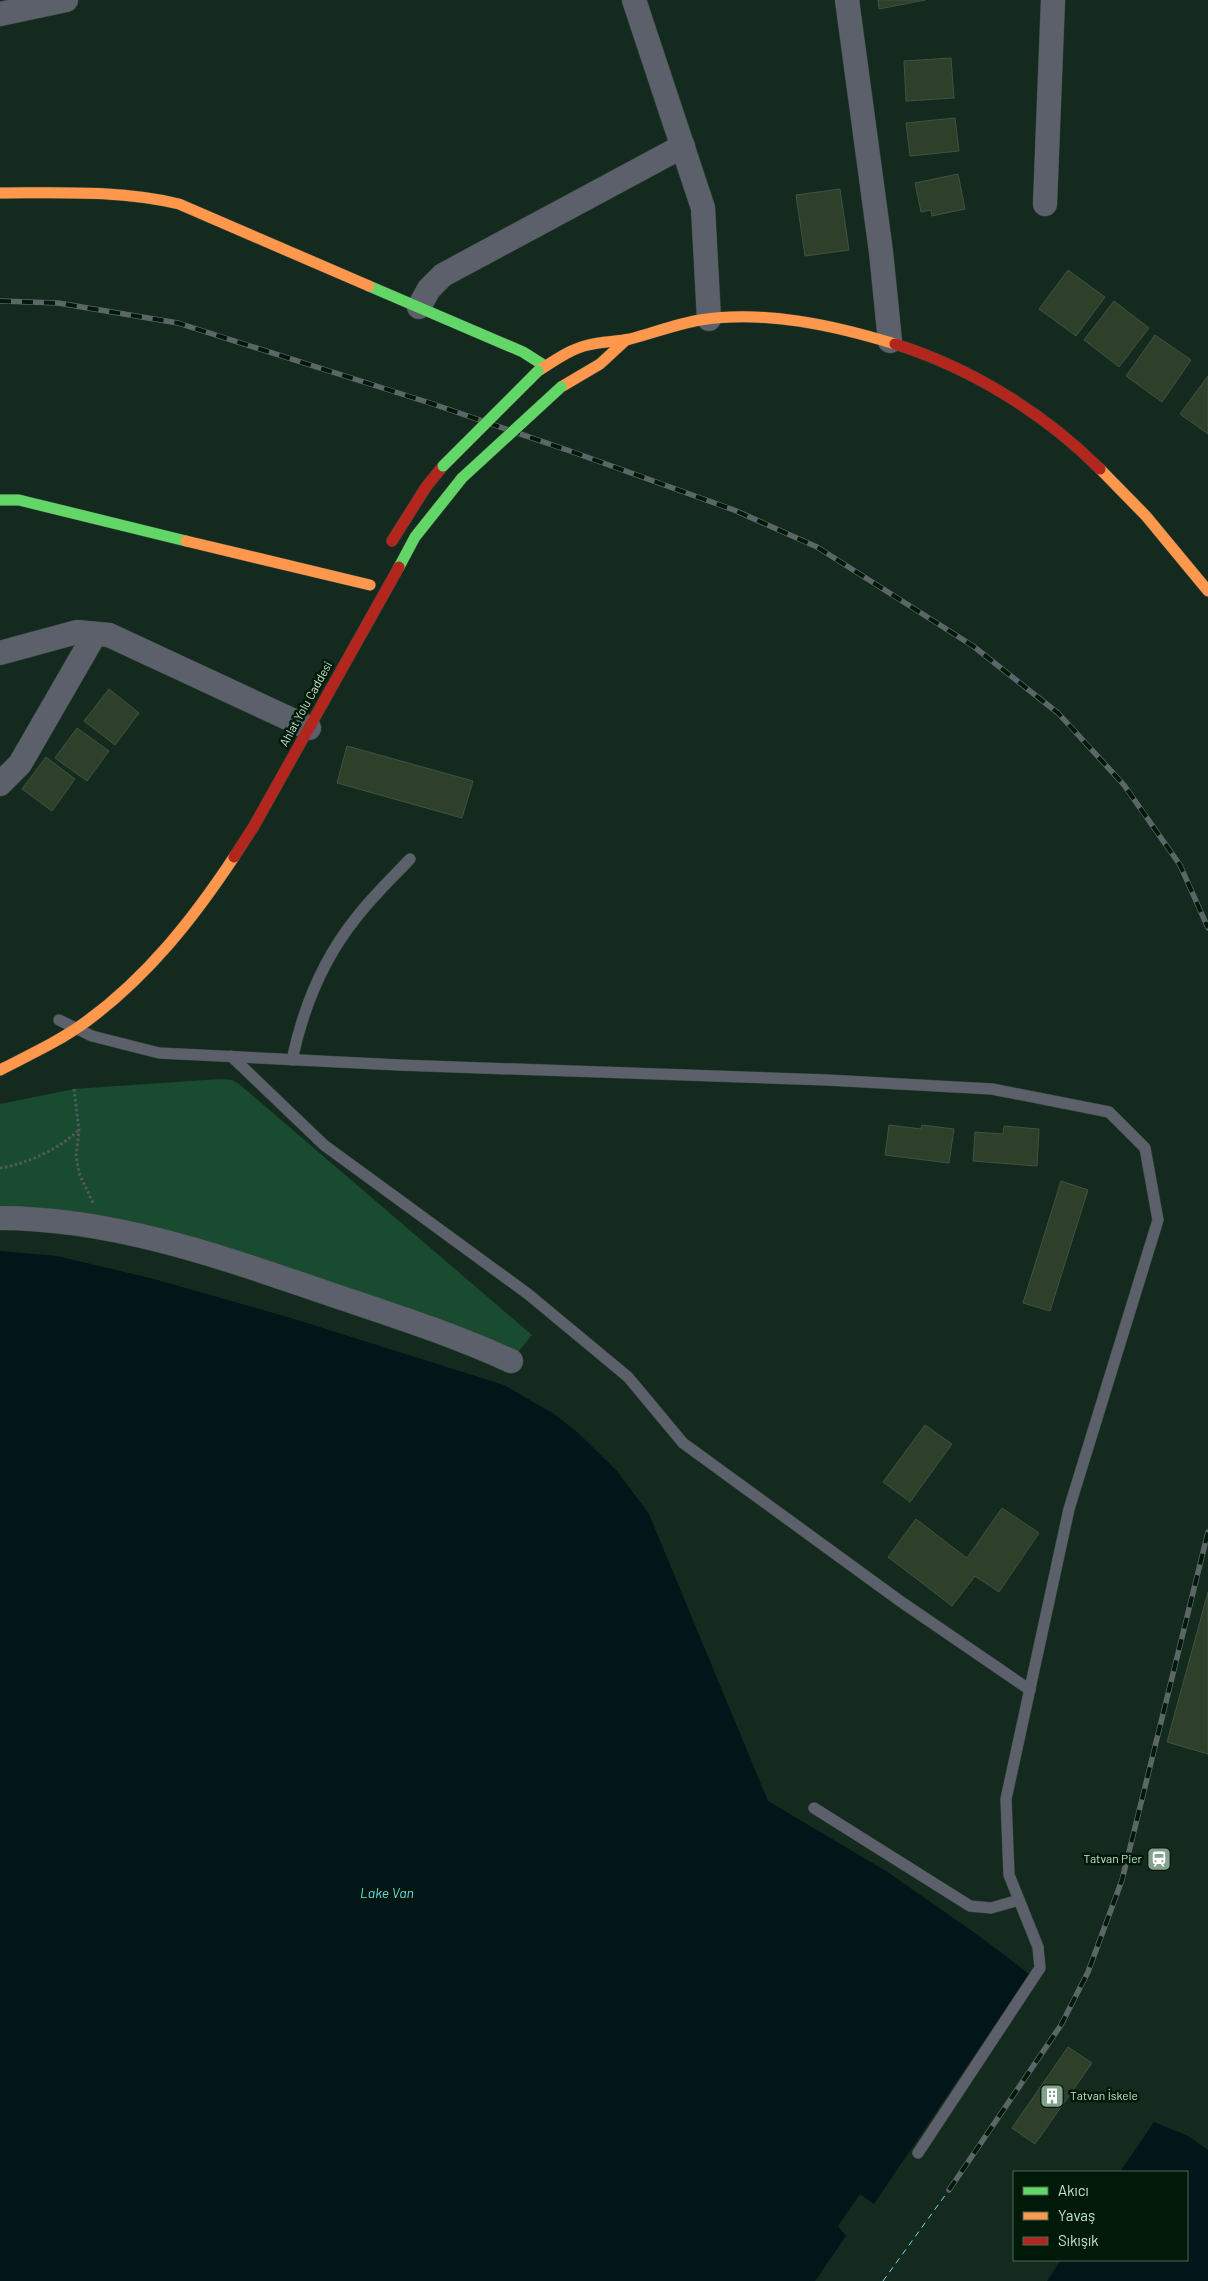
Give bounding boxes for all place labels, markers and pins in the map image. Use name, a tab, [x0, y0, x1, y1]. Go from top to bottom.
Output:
station icon: Tatvan Pier	[1146, 1846, 1172, 1872]
place label: Tatvan Pier	[1083, 1851, 1143, 1865]
building icon: Tatvan İskele	[1039, 2083, 1065, 2109]
place label: Tatvan İskele	[1070, 2088, 1138, 2102]

